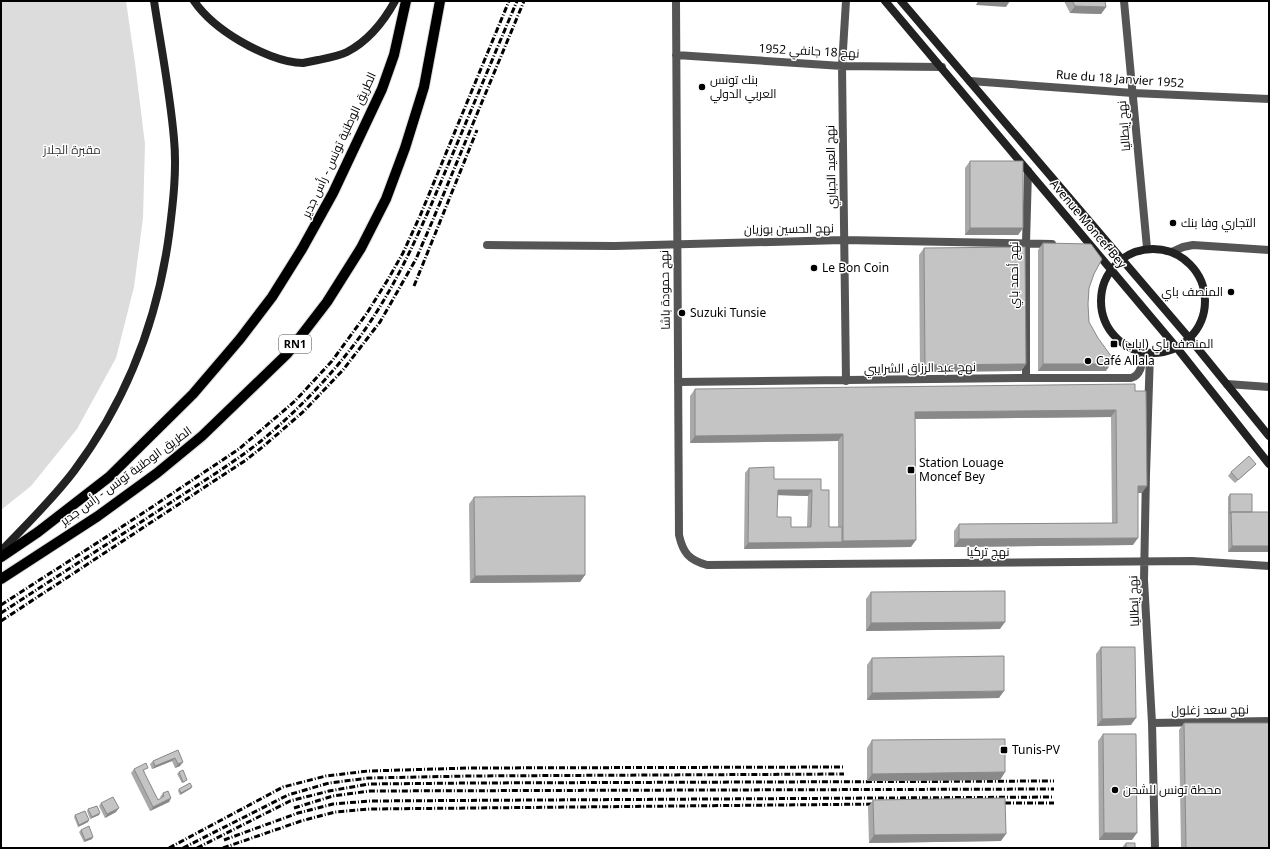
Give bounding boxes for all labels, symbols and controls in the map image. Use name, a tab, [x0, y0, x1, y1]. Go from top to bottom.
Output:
street label: نهج 18 جانفي 1952	[758, 39, 860, 64]
street label: Rue du 18 Janvier 1952	[1055, 66, 1185, 91]
street label: الطريق الوطنية تونس - رأس جدير	[297, 69, 380, 221]
place label: بنك تونس العربي الدولي	[710, 71, 776, 104]
marker: بنك تونس العربي الدولي	[697, 82, 707, 92]
street label: نهج إيطاليا	[1113, 100, 1134, 152]
street label: نهج العيد الجباري	[821, 125, 842, 209]
park label: مقبرة الجلاز	[42, 141, 101, 158]
street label: Avenue Moncef Bey	[1046, 176, 1131, 272]
place label: التجاري وفا بنك	[1181, 214, 1256, 233]
marker: التجاري وفا بنك	[1168, 218, 1178, 228]
street label: نهج الحسين بوزيان	[744, 219, 834, 238]
street label: نهج أحمد باي	[1005, 242, 1024, 308]
street label: نهج حمودة باشا	[655, 250, 674, 330]
place label: Le Bon Coin	[822, 259, 889, 276]
marker: Le Bon Coin	[809, 263, 819, 273]
place label: المنصف باي	[1161, 283, 1223, 302]
marker: المنصف باي	[1226, 287, 1236, 297]
place label: Suzuki Tunsie	[690, 304, 766, 321]
marker: Suzuki Tunsie	[677, 308, 687, 318]
road number: RN1	[279, 335, 311, 353]
place label: المنصف باي (إياب)	[1122, 335, 1213, 354]
marker: المنصف باي (إياب)	[1109, 339, 1119, 349]
place label: Café Allala	[1096, 352, 1155, 369]
marker: Café Allala	[1083, 356, 1093, 366]
street label: نهج عبد الرزاق الشرايبي	[864, 358, 976, 379]
street label: الطريق الوطنية تونس - رأس جدير	[56, 422, 195, 530]
place label: Station Louage Moncef Bey	[919, 454, 1004, 485]
marker: Station Louage Moncef Bey	[906, 465, 916, 475]
street label: نهج تركيا	[966, 543, 1010, 560]
street label: نهج إيطاليا	[1124, 575, 1143, 627]
street label: نهج سعد زغلول	[1171, 700, 1249, 719]
place label: Tunis-PV	[1012, 741, 1061, 758]
marker: Tunis-PV	[999, 745, 1009, 755]
place label: محطة تونس للشحن	[1123, 781, 1221, 798]
marker: محطة تونس للشحن	[1110, 785, 1120, 795]

